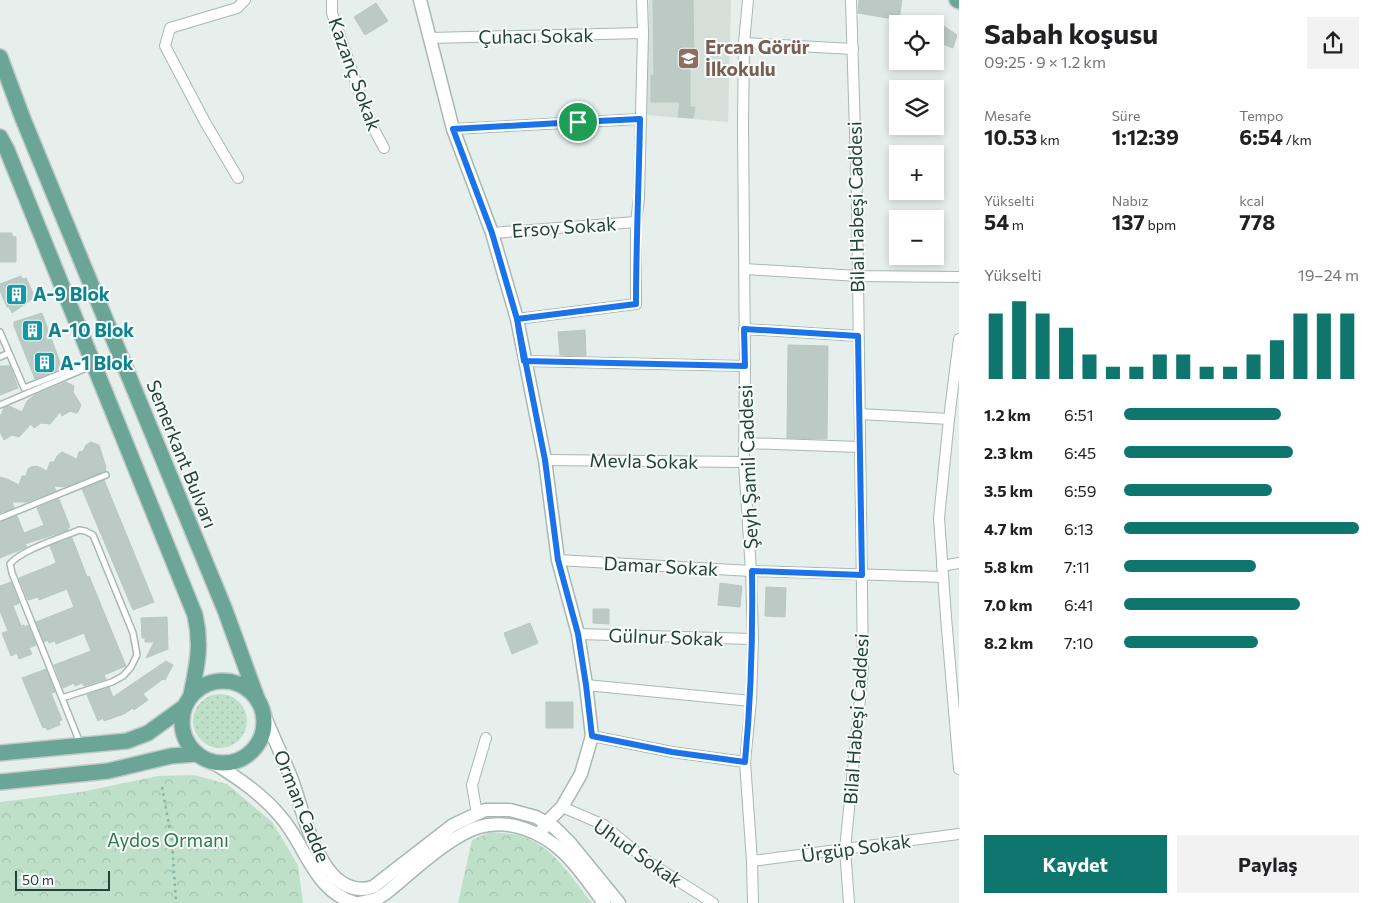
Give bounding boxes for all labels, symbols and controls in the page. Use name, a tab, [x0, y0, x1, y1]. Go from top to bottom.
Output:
street label: Kazanç Sokak	[324, 14, 387, 134]
map controls	[889, 15, 944, 265]
button: locate	[889, 15, 944, 70]
text: Sabah koşusu	[984, 16, 1158, 50]
button: share	[1307, 17, 1359, 69]
street label: Çuhacı Sokak	[478, 23, 594, 48]
place label: Ercan Görür İlkokulu	[705, 35, 810, 80]
school or university icon: Ercan Görür İlkokulu	[677, 46, 701, 70]
text: 09:25 · 9 × 1.2 km	[984, 52, 1106, 71]
button: layers	[889, 80, 944, 135]
pin	[557, 101, 599, 143]
text: Mesafe	[984, 107, 1031, 124]
text: Süre	[1112, 107, 1140, 124]
text: Tempo	[1239, 107, 1283, 124]
icon: arrive	[564, 108, 592, 136]
street label: Bilal Habeşi Caddesi	[843, 121, 868, 293]
text: 10.53	[984, 124, 1037, 149]
text: 1:12:39	[1112, 124, 1179, 149]
text: 6:54	[1239, 124, 1283, 149]
text: km	[1037, 131, 1060, 148]
text: /km	[1283, 131, 1312, 148]
button: +	[889, 145, 944, 200]
text: Yükselti	[984, 192, 1034, 209]
text: Nabız	[1112, 192, 1148, 209]
text: kcal	[1239, 192, 1264, 209]
text: 54	[984, 209, 1009, 234]
text: 137	[1112, 209, 1145, 234]
text: 778	[1239, 209, 1275, 234]
button: −	[889, 210, 944, 265]
street label: Ersoy Sokak	[511, 211, 617, 242]
text: m	[1009, 216, 1024, 233]
text: bpm	[1145, 216, 1176, 233]
text: Yükselti	[984, 265, 1042, 284]
text: 19–24 m	[1298, 265, 1359, 284]
building icon: A-9 Blok	[5, 282, 29, 306]
place label: A-9 Blok	[33, 282, 110, 305]
building icon: A-10 Blok	[20, 318, 44, 342]
place label: A-10 Blok	[48, 318, 134, 341]
building icon: A-1 Blok	[32, 351, 56, 375]
place label: A-1 Blok	[60, 351, 134, 374]
street label: Semerkant Bulvarı	[142, 376, 223, 531]
street label: Şeyh Şamil Caddesi	[733, 384, 762, 550]
text: 1.2 km	[984, 405, 1031, 424]
text: 6:51	[1064, 405, 1094, 424]
text: 2.3 km	[984, 443, 1033, 462]
text: 6:45	[1064, 443, 1096, 462]
street label: Mevla Sokak	[589, 448, 699, 473]
text: 3.5 km	[984, 481, 1033, 500]
text: 6:59	[1064, 481, 1096, 500]
text: 4.7 km	[984, 519, 1033, 538]
text: 6:13	[1064, 519, 1093, 538]
street label: Damar Sokak	[603, 551, 719, 580]
text: 5.8 km	[984, 557, 1033, 576]
text: 7:11	[1064, 557, 1090, 576]
text: 7.0 km	[984, 595, 1032, 614]
text: 6:41	[1064, 595, 1093, 614]
street label: Gülnur Sokak	[608, 623, 724, 650]
street label: Bilal Habeşi Caddesi	[838, 633, 873, 805]
text: 8.2 km	[984, 633, 1033, 652]
text: 7:10	[1064, 633, 1094, 652]
street label: Orman Cadde	[269, 746, 335, 865]
street label: Uhud Sokak	[589, 814, 687, 892]
park label: Aydos Ormanı	[107, 828, 229, 851]
street label: Ürgüp Sokak	[800, 828, 912, 867]
button: Kaydet	[984, 835, 1167, 893]
button: Paylaş	[1177, 835, 1359, 893]
scale bar	[15, 868, 110, 891]
text: 50 m	[22, 871, 54, 888]

